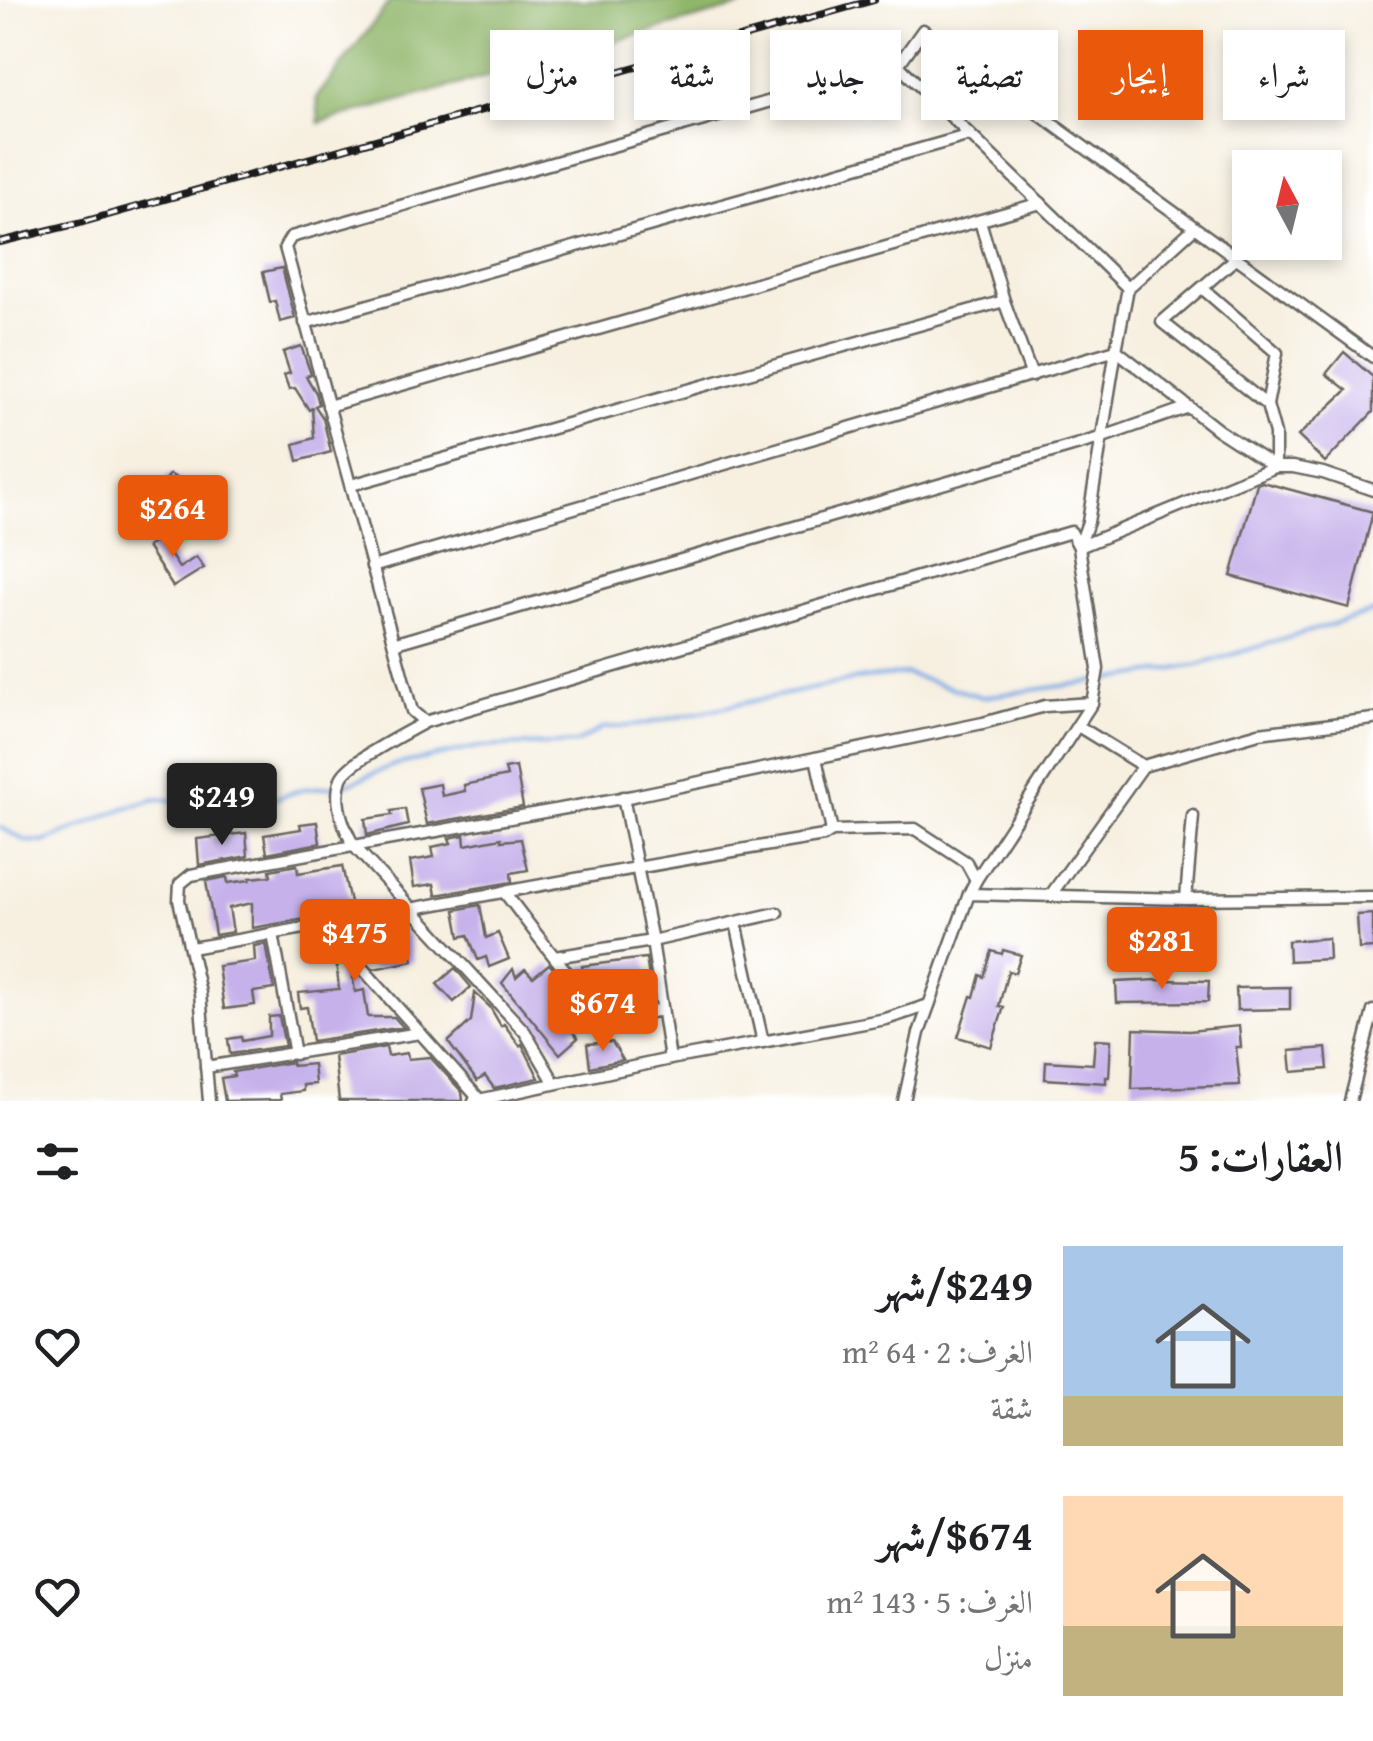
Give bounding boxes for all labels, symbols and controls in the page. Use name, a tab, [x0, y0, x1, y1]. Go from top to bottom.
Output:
chip: منزل	[490, 30, 614, 120]
chip: شقة	[634, 30, 750, 120]
chip: جديد	[770, 30, 901, 120]
chip: تصفية	[921, 30, 1058, 120]
chip: إيجار	[1078, 30, 1203, 120]
chip: شراء	[1223, 30, 1345, 120]
north arrow	[1232, 150, 1342, 260]
map controls	[1232, 150, 1342, 260]
pin: $264	[114, 475, 232, 560]
text: $264	[140, 484, 206, 531]
pin: $249	[163, 763, 281, 848]
text: $249	[189, 772, 255, 819]
pin: $475	[296, 899, 414, 984]
pin: $281	[1103, 907, 1221, 992]
text: $475	[322, 908, 388, 955]
text: $281	[1129, 916, 1195, 963]
pin: $674	[544, 969, 662, 1054]
text: $674	[570, 978, 636, 1025]
text: العقارات: 5	[1178, 1125, 1343, 1186]
icon: filters	[30, 1134, 85, 1189]
text: $249/شهر	[878, 1254, 1033, 1315]
icon: home	[1143, 1286, 1263, 1406]
icon: heart	[30, 1319, 85, 1374]
text: الغرف: 2 · 64 m²	[842, 1328, 1033, 1375]
text: شقة	[991, 1384, 1033, 1431]
text: $674/شهر	[878, 1504, 1033, 1565]
icon: home	[1143, 1536, 1263, 1656]
icon: heart	[30, 1569, 85, 1624]
text: الغرف: 5 · 143 m²	[826, 1578, 1033, 1625]
text: منزل	[984, 1634, 1033, 1681]

